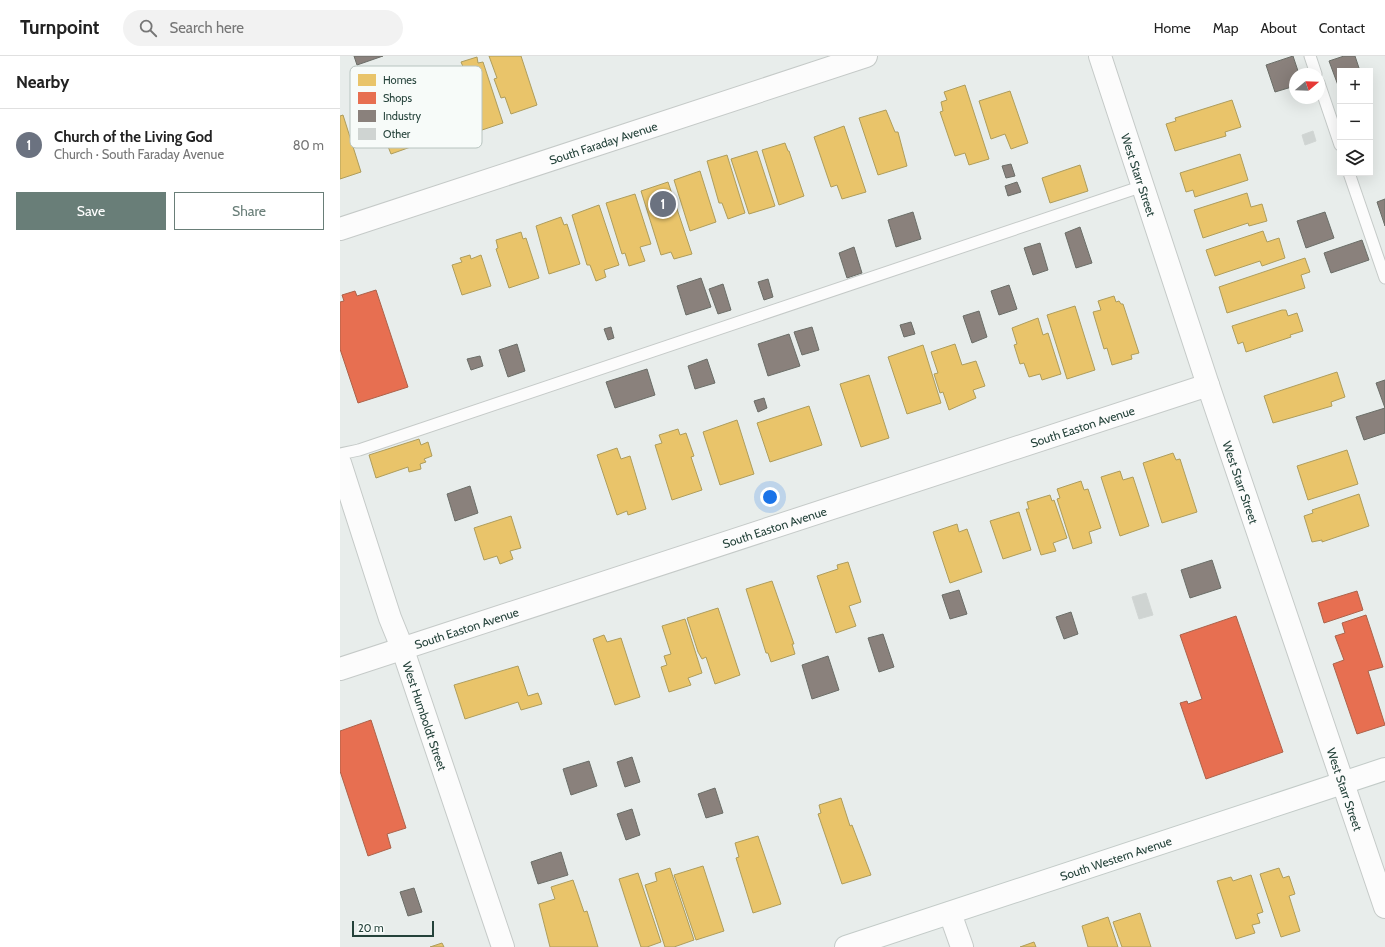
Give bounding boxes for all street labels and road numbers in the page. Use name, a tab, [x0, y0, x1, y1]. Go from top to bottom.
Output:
street label: South Faraday Avenue	[547, 118, 659, 167]
street label: West Starr Street	[1118, 131, 1160, 218]
street label: South Easton Avenue	[1028, 402, 1136, 450]
street label: West Starr Street	[1220, 439, 1262, 526]
street label: South Easton Avenue	[720, 503, 828, 551]
street label: South Easton Avenue	[412, 604, 520, 652]
street label: West Humboldt Street	[400, 659, 451, 773]
street label: West Starr Street	[1324, 746, 1366, 833]
street label: South Western Avenue	[1058, 833, 1173, 883]

